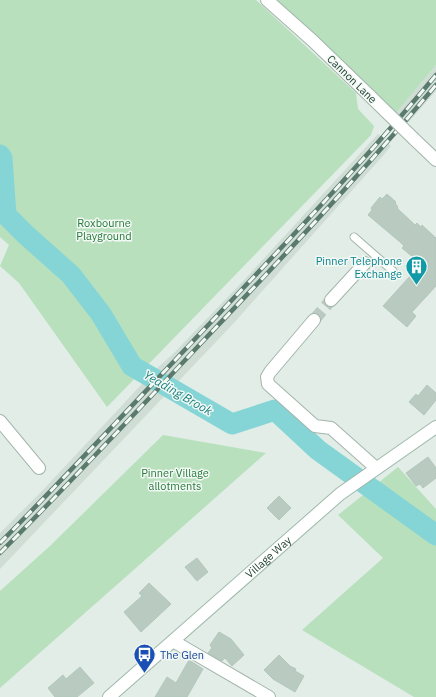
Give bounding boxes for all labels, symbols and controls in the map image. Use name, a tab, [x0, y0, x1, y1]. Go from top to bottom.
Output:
street label: Cannon Lane	[324, 52, 380, 106]
park label: Roxbourne Playground	[76, 216, 132, 243]
place label: Pinner Telephone Exchange	[316, 254, 402, 281]
building icon: Pinner Telephone Exchange	[404, 254, 430, 287]
water label: Yeading Brook	[141, 367, 216, 419]
park label: Pinner Village allotments	[141, 466, 209, 493]
street label: Village Way	[242, 533, 295, 581]
bus stop icon: The Glen	[132, 642, 158, 675]
place label: The Glen	[160, 648, 204, 662]

